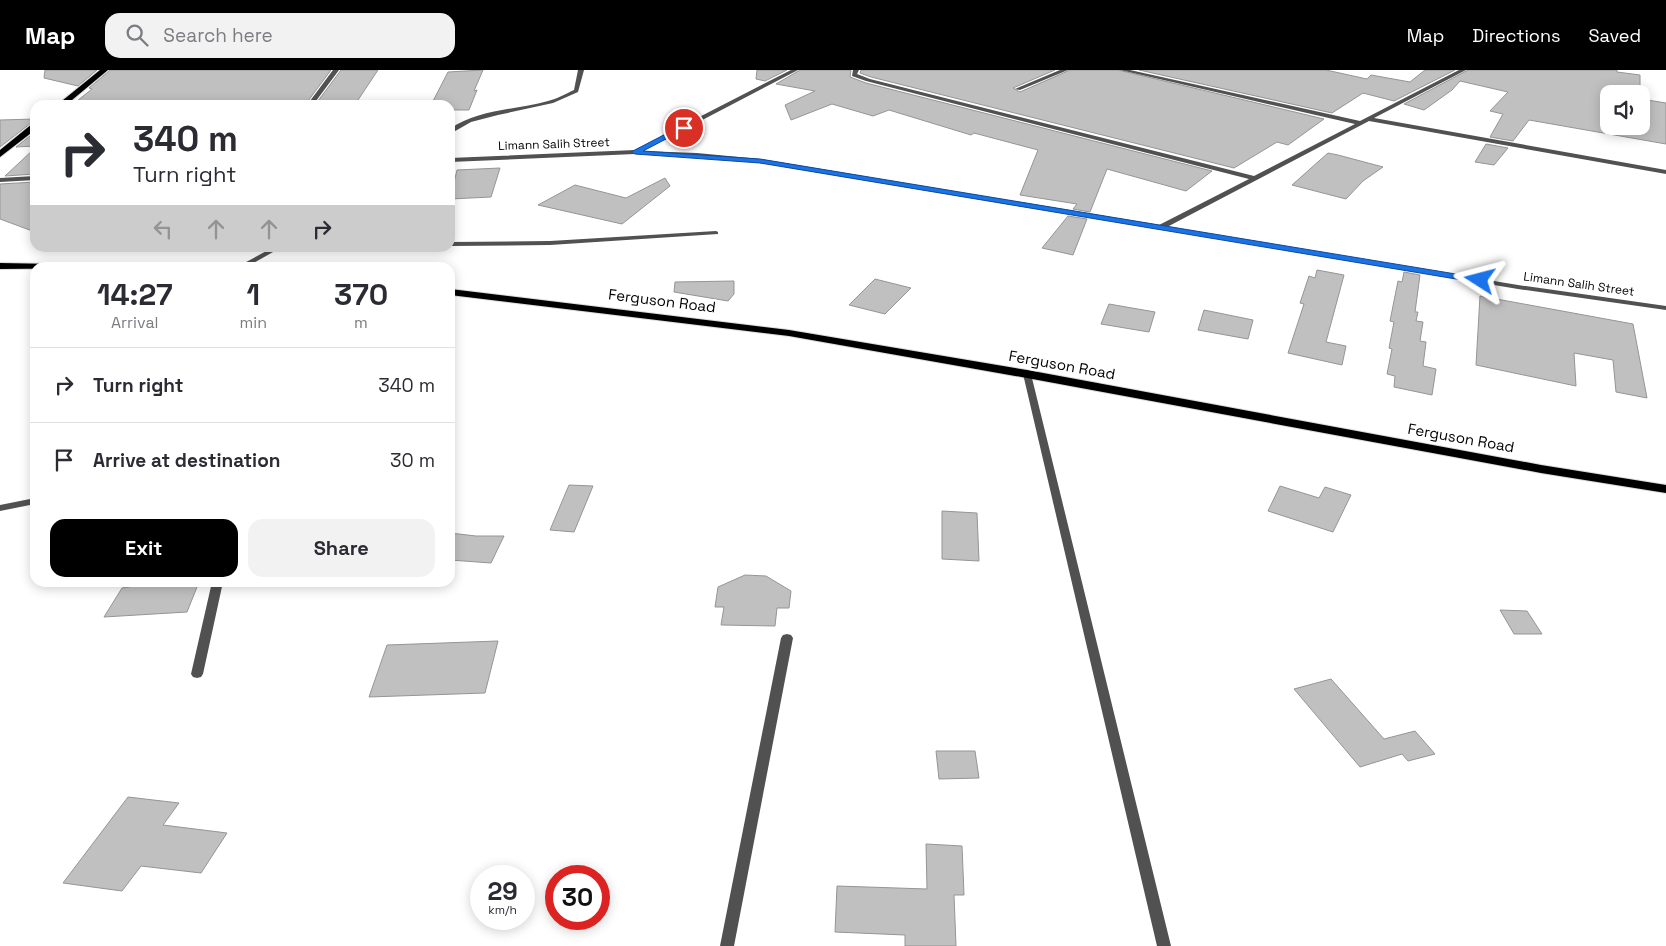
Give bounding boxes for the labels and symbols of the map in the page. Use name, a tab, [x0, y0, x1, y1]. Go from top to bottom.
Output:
pin	[663, 107, 705, 149]
street label: Limann Salih Street	[498, 134, 610, 154]
position arrow	[1453, 253, 1505, 305]
street label: Limann Salih Street	[1523, 268, 1635, 300]
street label: Ferguson Road	[607, 284, 717, 317]
street label: Ferguson Road	[1007, 346, 1117, 383]
street label: Ferguson Road	[1406, 419, 1516, 456]
speed limit sign: 30	[545, 865, 610, 930]

